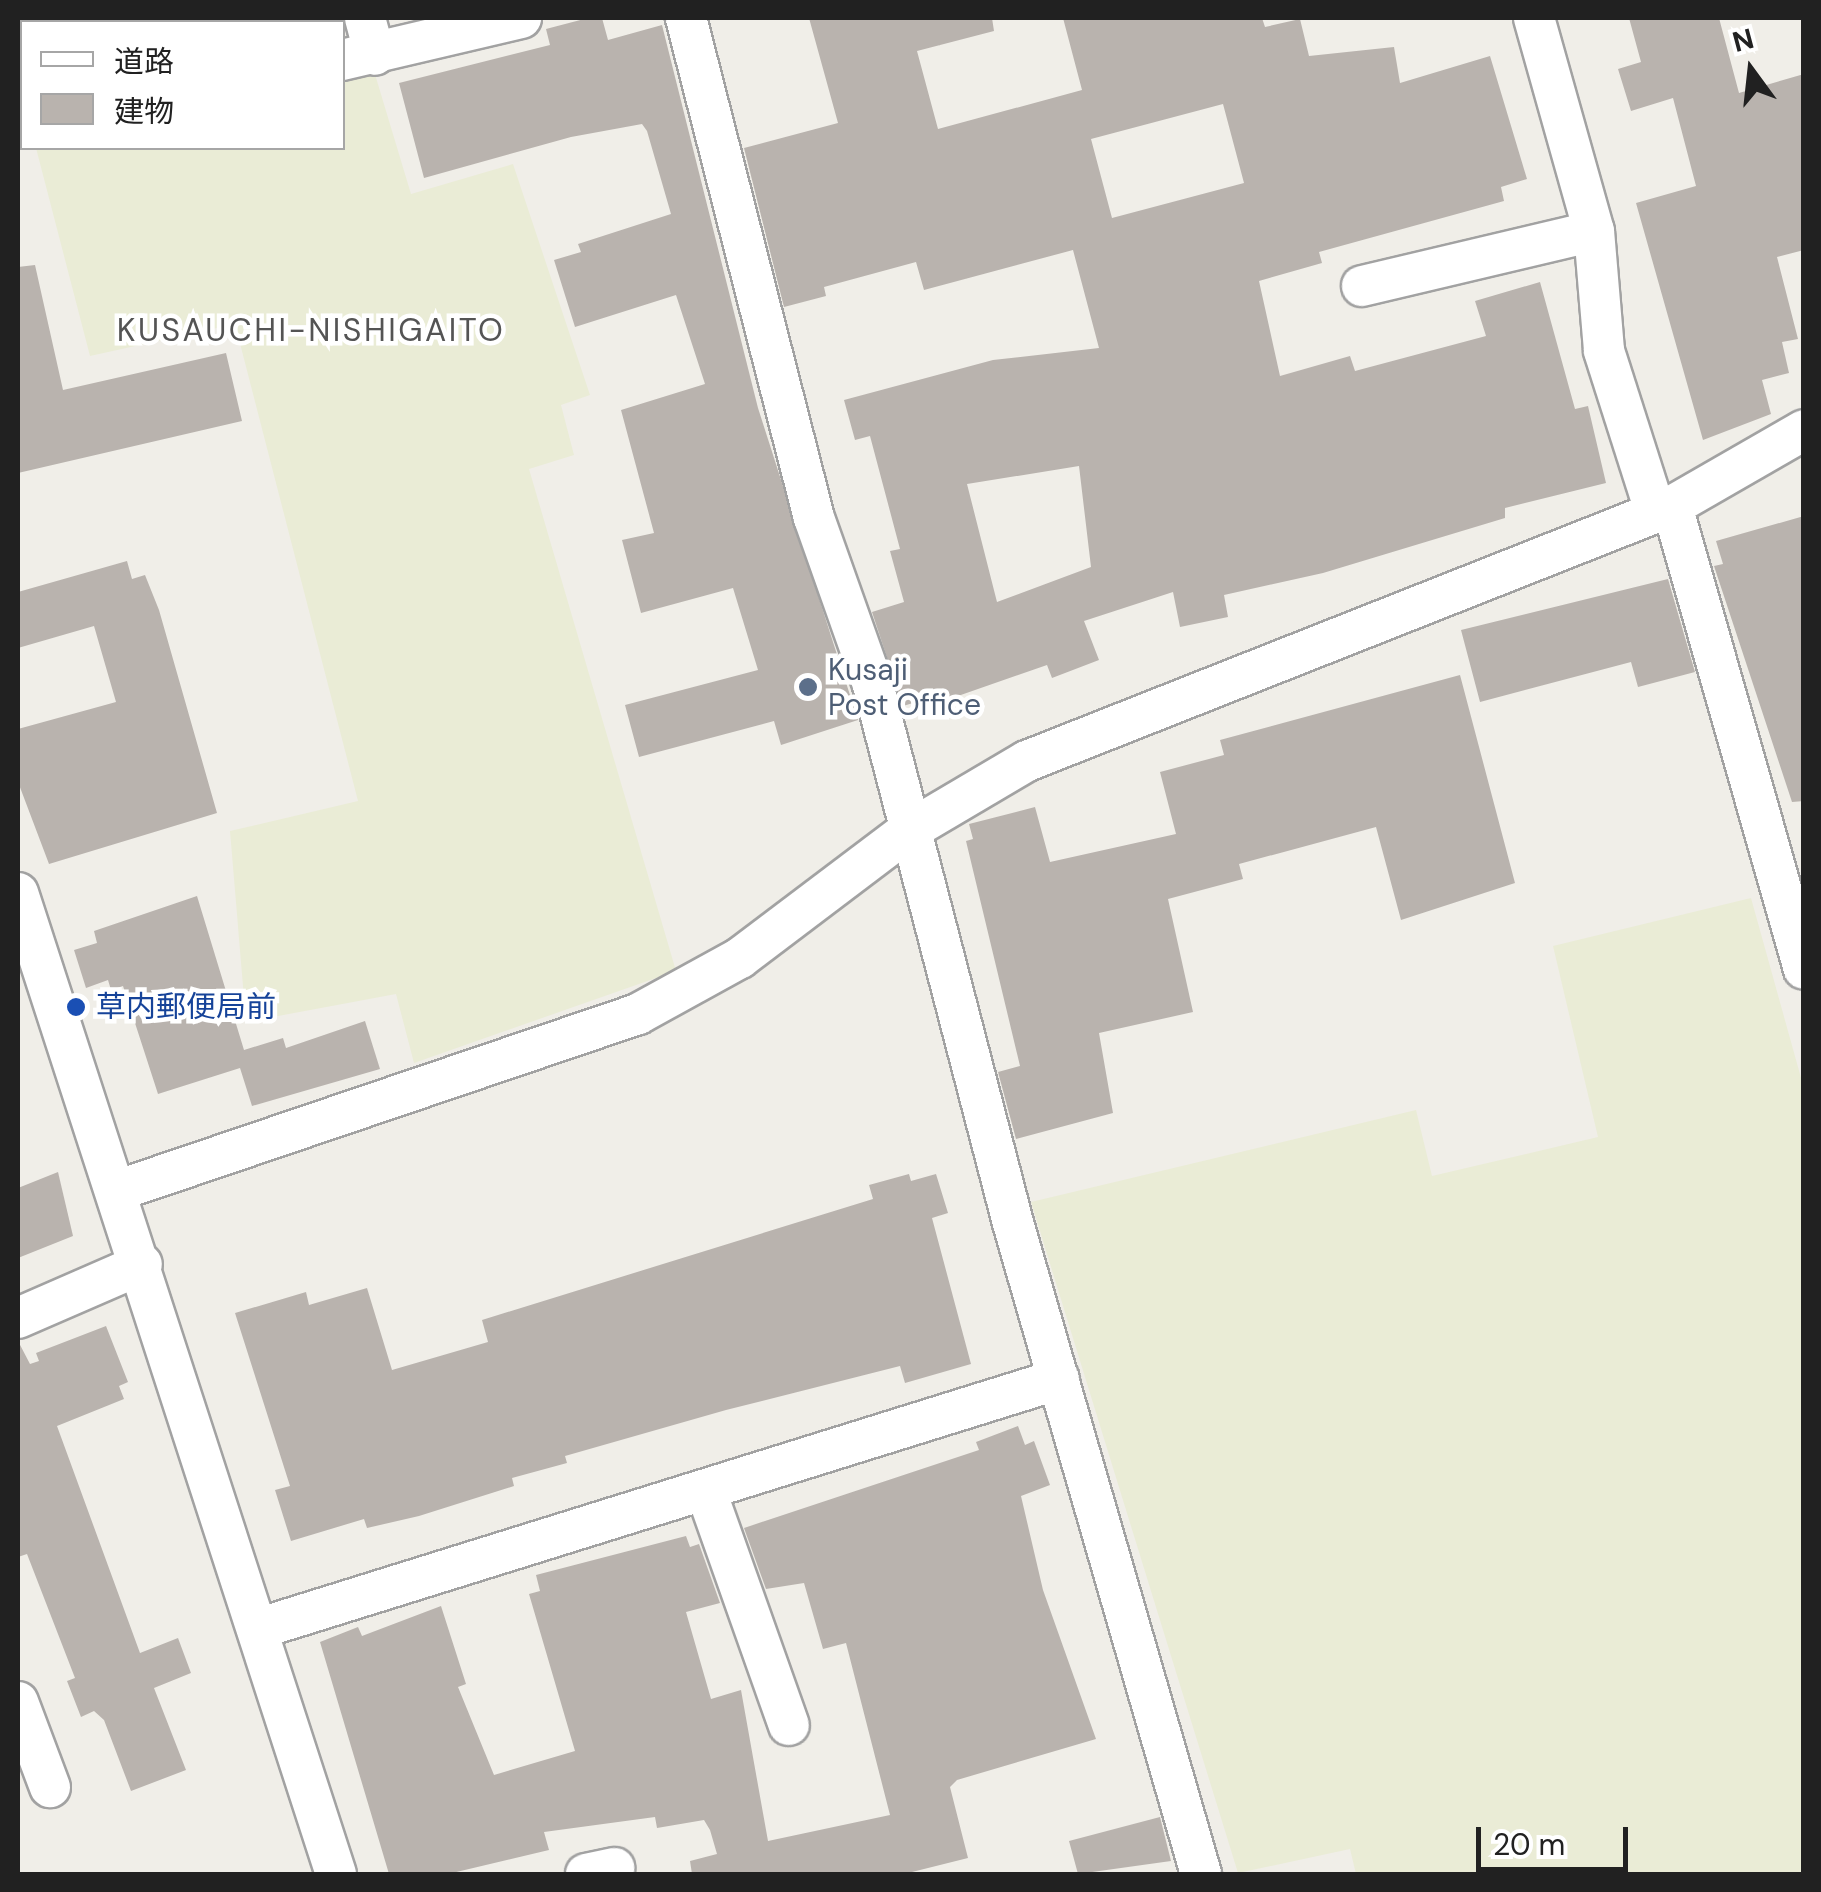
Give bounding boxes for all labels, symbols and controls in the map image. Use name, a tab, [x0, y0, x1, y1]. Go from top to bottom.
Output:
legend	[20, 20, 345, 150]
north arrow	[1701, 20, 1801, 120]
text: N	[1728, 20, 1758, 61]
text: 道路	[114, 42, 174, 81]
text: 建物	[114, 92, 174, 131]
district label: KUSAUCHI-NISHIGAITO	[117, 311, 505, 349]
place label: Kusaji Post Office	[828, 652, 981, 722]
marker: Kusaji Post Office	[797, 676, 819, 698]
place label: 草内郵便局前	[96, 989, 276, 1025]
marker: 草内郵便局前	[65, 996, 87, 1018]
scale bar	[1481, 1807, 1634, 1869]
text: 20 m	[1493, 1825, 1565, 1864]

